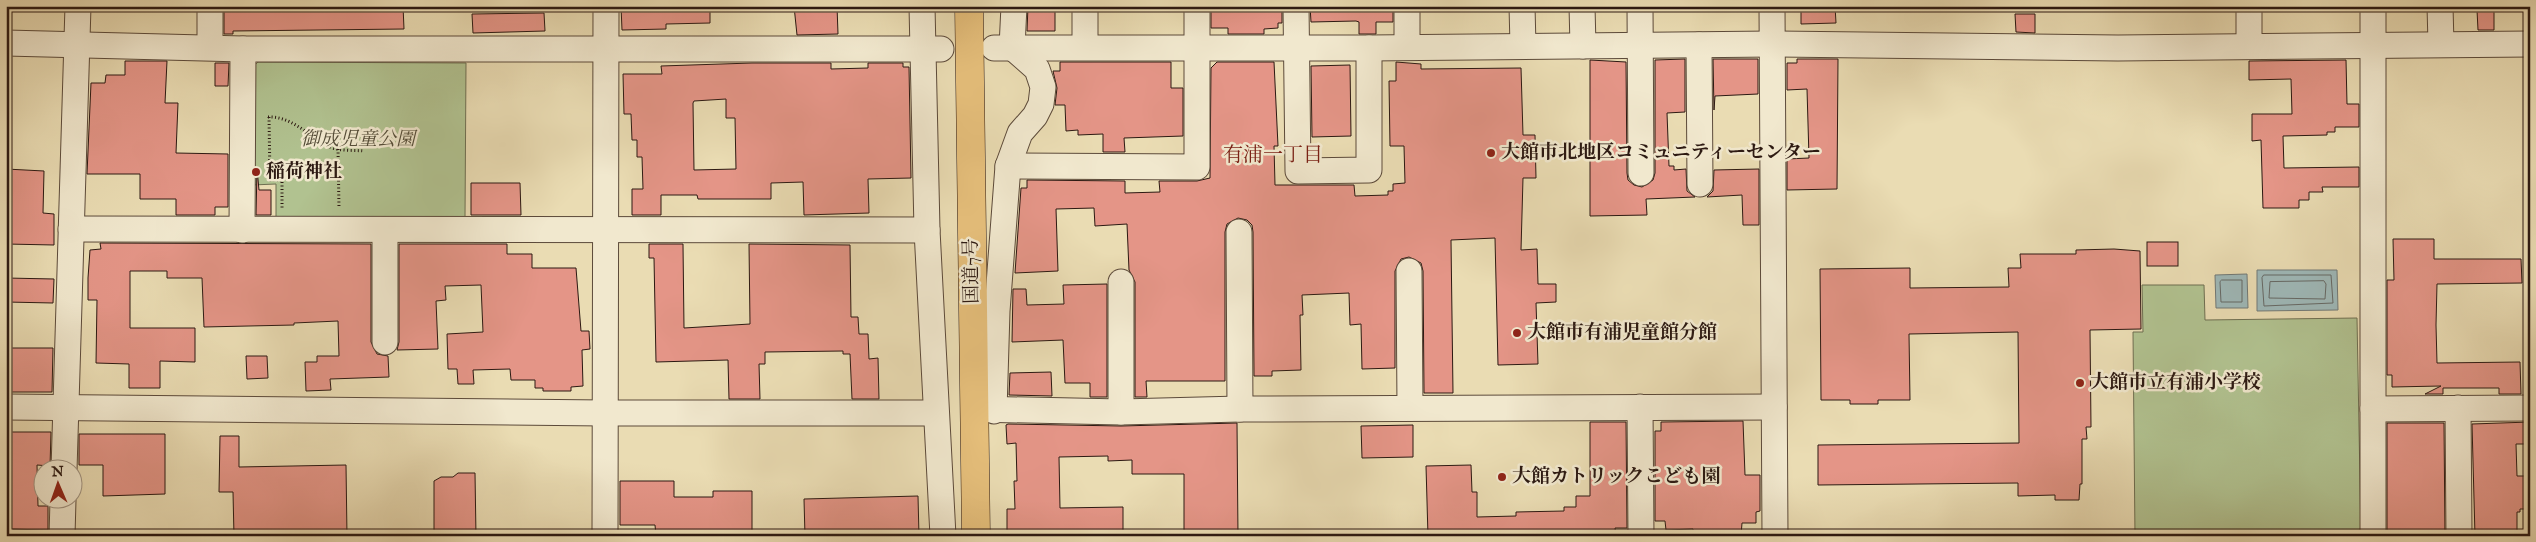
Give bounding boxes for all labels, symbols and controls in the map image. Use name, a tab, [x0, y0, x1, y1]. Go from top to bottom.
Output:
park label: 御成児童公園	[301, 128, 418, 152]
place label: 大館市北地区コミュニティーセンター	[1501, 141, 1821, 165]
district label: 有浦一丁目	[1223, 143, 1323, 168]
marker: 大館市北地区コミュニティーセンター	[1485, 147, 1497, 159]
place label: 稲荷神社	[266, 160, 342, 184]
marker: 稲荷神社	[250, 166, 262, 178]
street label: 国道7号	[959, 238, 985, 304]
place label: 大館市有浦児童館分館	[1527, 321, 1717, 345]
marker: 大館市有浦児童館分館	[1511, 327, 1523, 339]
place label: 大館市立有浦小学校	[2090, 371, 2261, 395]
marker: 大館市立有浦小学校	[2074, 377, 2086, 389]
north arrow	[32, 460, 82, 510]
text: N	[50, 463, 64, 481]
place label: 大館カトリックこども園	[1512, 465, 1720, 489]
marker: 大館カトリックこども園	[1496, 471, 1508, 483]

